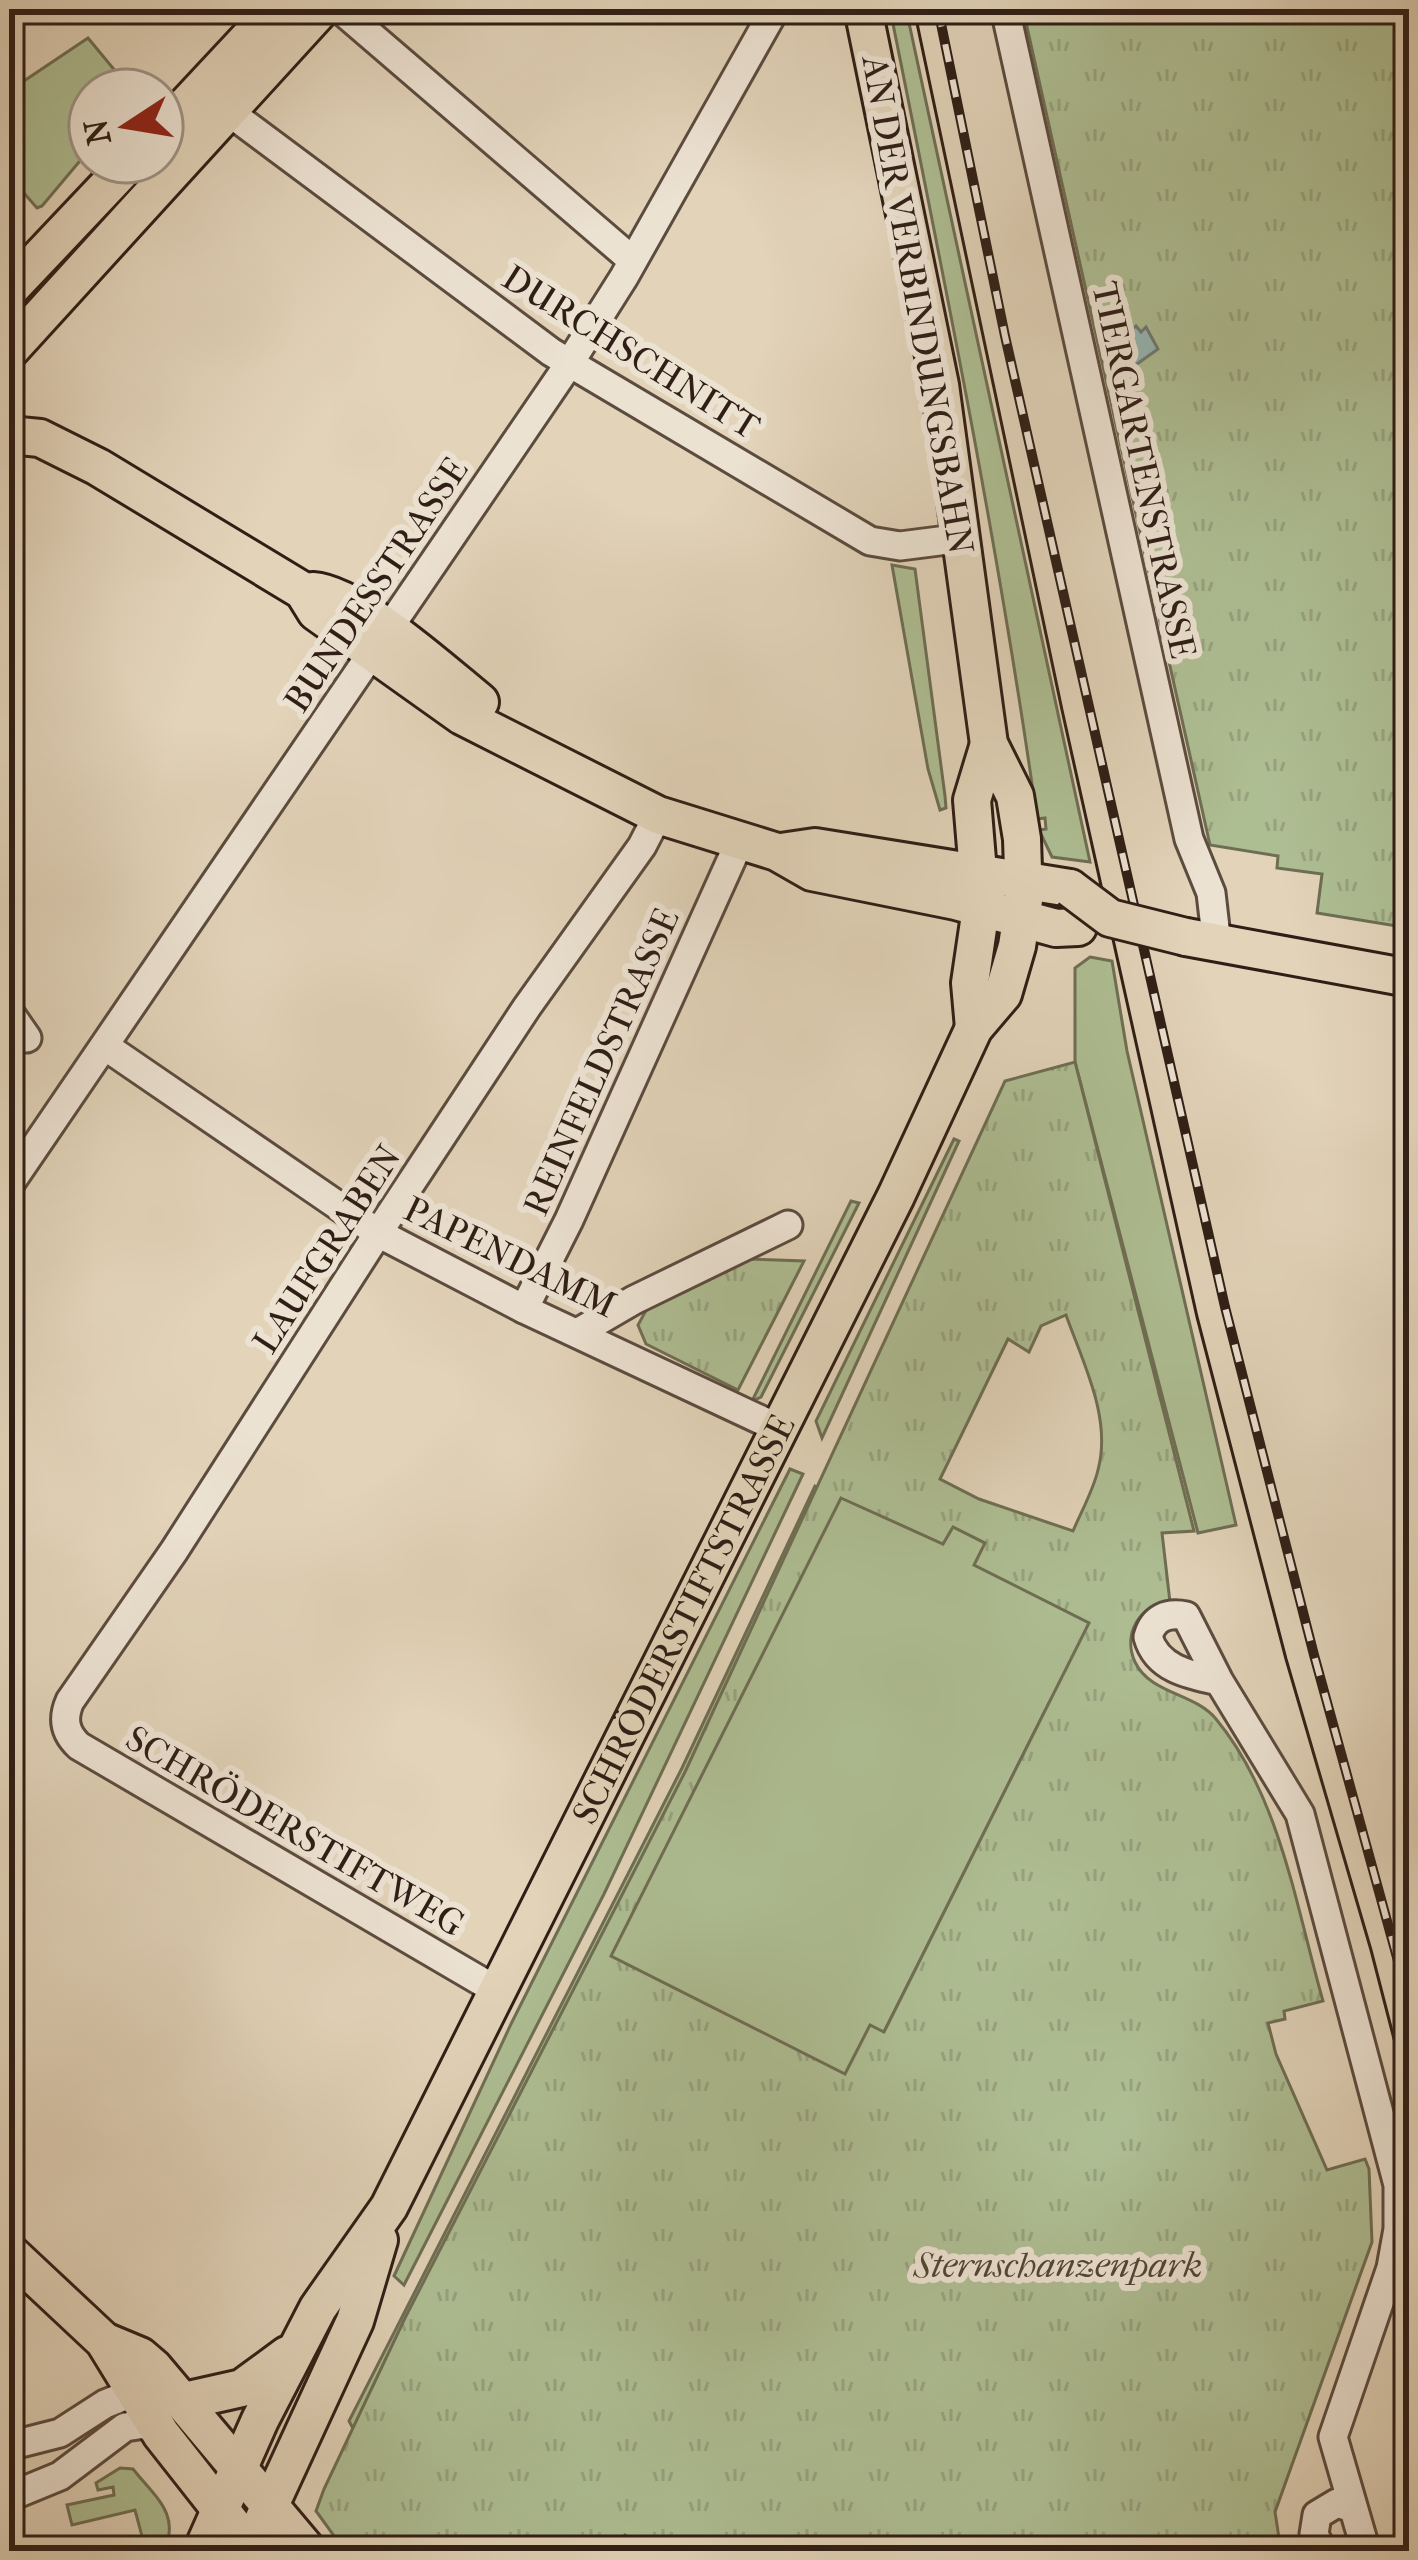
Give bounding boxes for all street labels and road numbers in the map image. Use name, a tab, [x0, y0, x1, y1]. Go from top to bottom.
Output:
street label: AN DER VERBINDUNGSBAHN	[853, 50, 983, 558]
street label: DURCHSCHNITT	[495, 256, 768, 448]
street label: TIERGARTENSTRASSE	[1084, 278, 1204, 662]
street label: BUNDESSTRASSE	[275, 450, 477, 720]
street label: REINFELDSTRASSE	[514, 902, 688, 1222]
street label: LAUFGRABEN	[244, 1137, 410, 1361]
street label: PAPENDAMM	[397, 1188, 623, 1326]
street label: SCHRÖDERSTIFTSTRASSE	[564, 1408, 804, 1831]
street label: SCHRÖDERSTIFTWEG	[118, 1717, 472, 1945]

